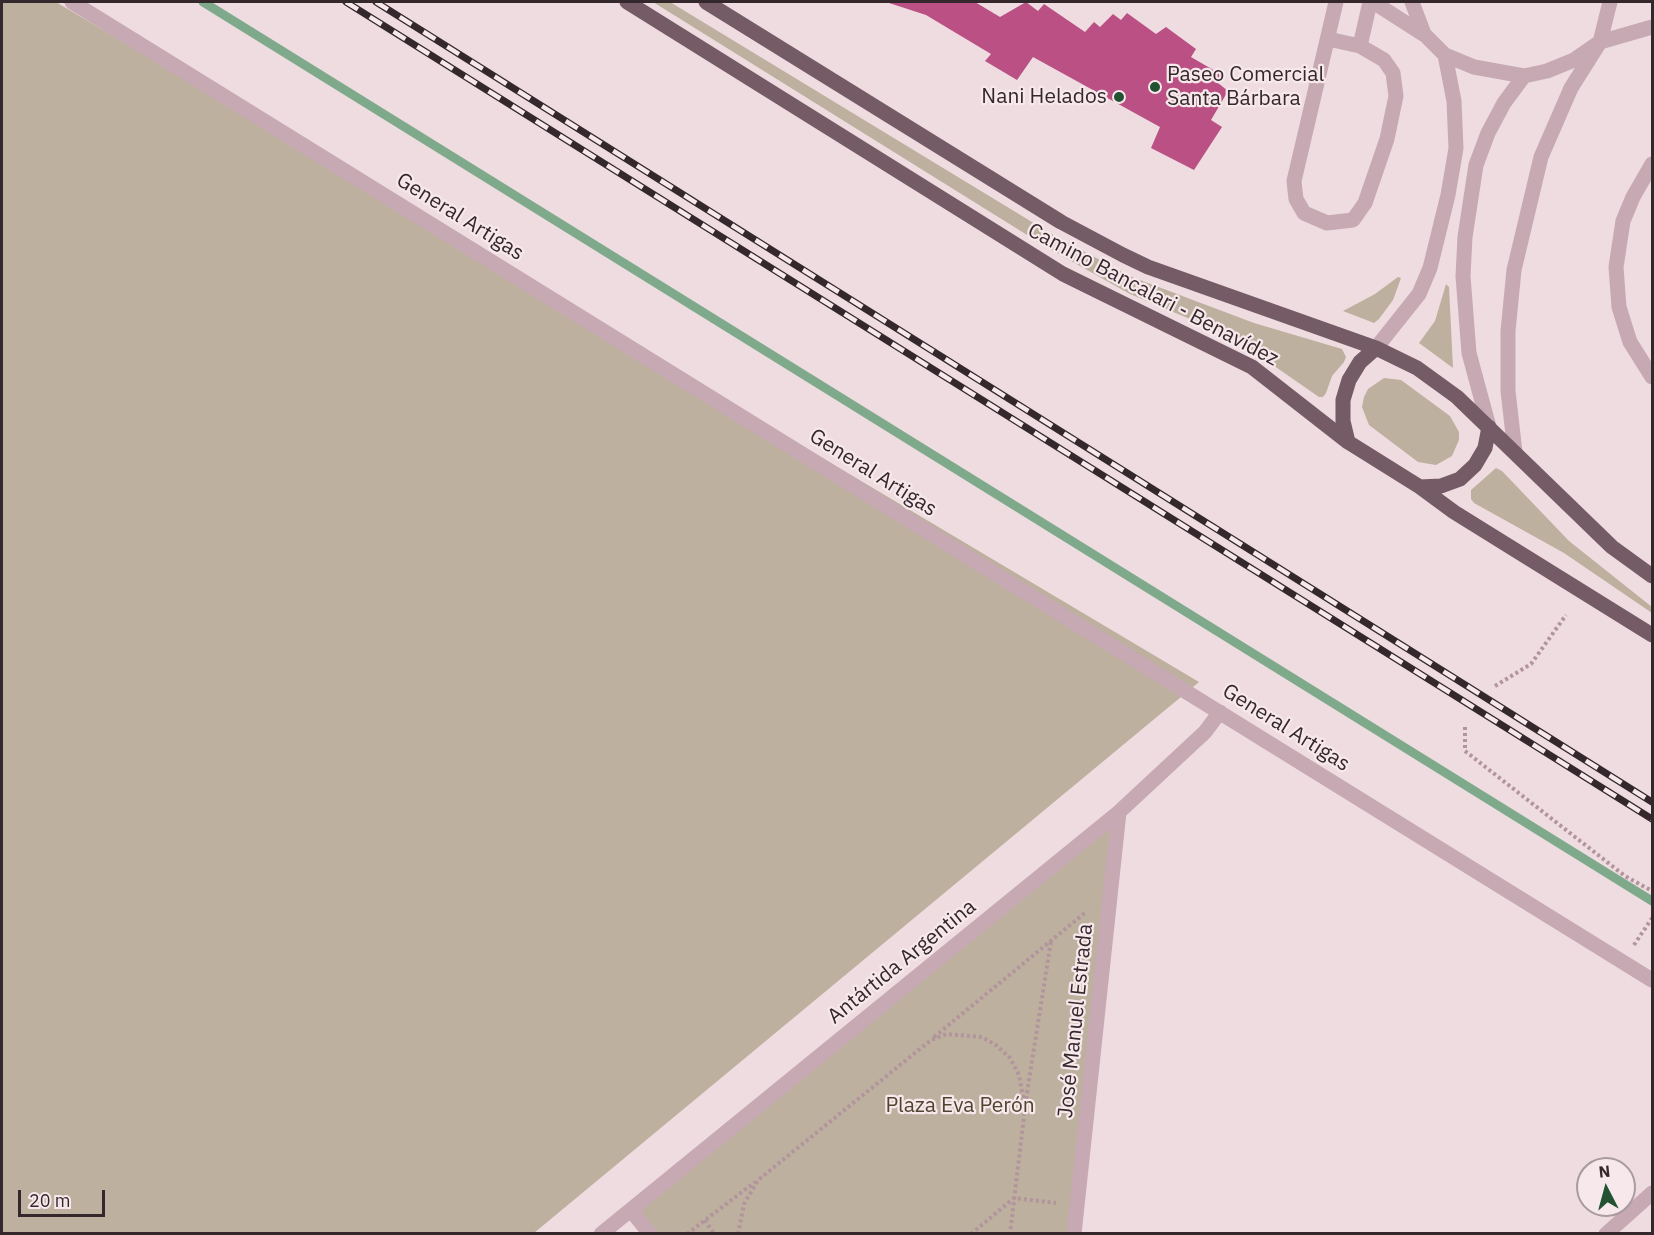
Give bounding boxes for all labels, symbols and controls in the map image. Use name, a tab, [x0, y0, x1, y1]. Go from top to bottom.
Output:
place label: Paseo Comercial Santa Bárbara	[1167, 62, 1324, 112]
marker: Paseo Comercial Santa Bárbara	[1148, 80, 1162, 94]
place label: Nani Helados	[981, 84, 1107, 110]
marker: Nani Helados	[1112, 90, 1126, 104]
street label: General Artigas	[392, 168, 528, 266]
street label: Camino Bancalari - Benavídez	[1023, 218, 1283, 372]
street label: General Artigas	[805, 424, 941, 522]
street label: General Artigas	[1218, 679, 1354, 777]
street label: Antártida Argentina	[823, 894, 981, 1030]
street label: José Manuel Estrada	[1053, 923, 1099, 1119]
park label: Plaza Eva Perón	[885, 1093, 1035, 1119]
north arrow	[1576, 1157, 1636, 1217]
text: N	[1598, 1161, 1611, 1182]
scale bar	[21, 1178, 108, 1216]
text: 20 m	[29, 1189, 71, 1212]

